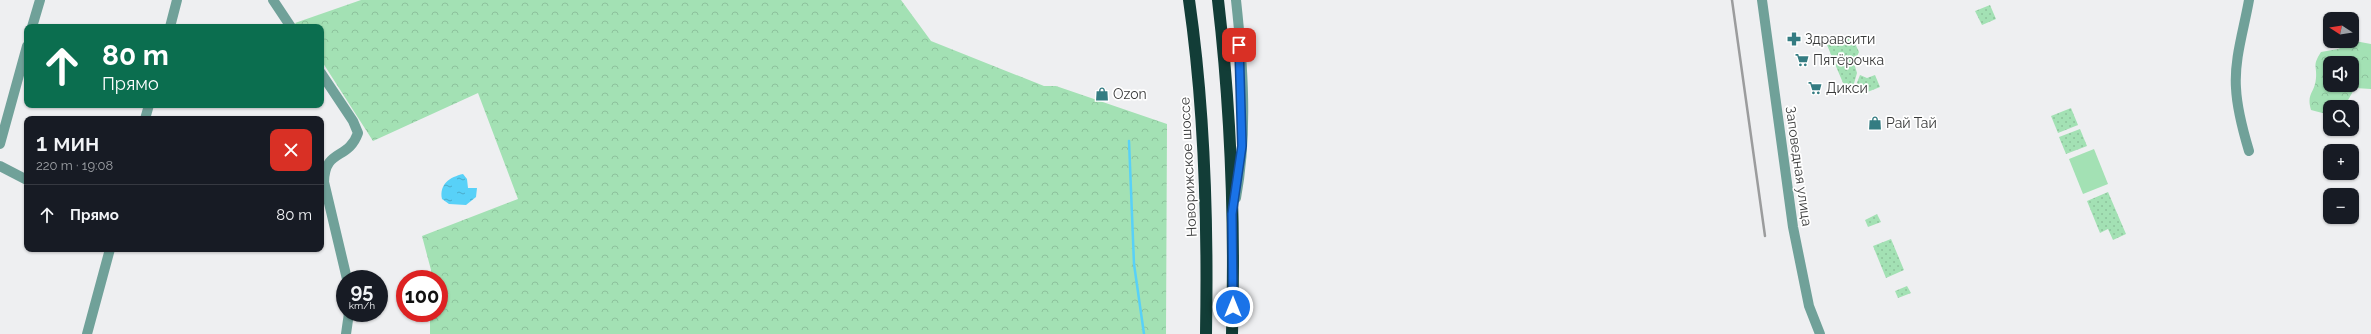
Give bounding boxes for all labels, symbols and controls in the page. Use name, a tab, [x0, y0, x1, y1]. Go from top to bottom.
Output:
north arrow	[2323, 12, 2359, 48]
map controls	[2323, 12, 2359, 224]
pin	[1222, 28, 1256, 62]
pharmacy icon: Здравсити	[1786, 31, 1802, 47]
place label: Здравсити	[1805, 31, 1875, 47]
icon: arrive	[1228, 34, 1250, 56]
text: 80 m	[102, 39, 169, 72]
icon: ahead	[36, 40, 88, 92]
supermarket icon: Пятёрочка	[1794, 52, 1810, 68]
place label: Пятёрочка	[1813, 52, 1884, 68]
button: sound	[2323, 56, 2359, 92]
text: Прямо	[102, 73, 159, 94]
supermarket icon: Дикси	[1807, 80, 1823, 96]
place label: Дикси	[1826, 80, 1868, 96]
shop icon: Ozon	[1094, 86, 1110, 102]
place label: Ozon	[1113, 86, 1147, 102]
street label: Новорижское шоссе	[1176, 97, 1200, 237]
button: search	[2323, 100, 2359, 136]
street label: Заповедная улица	[1783, 105, 1815, 227]
shop icon: Рай Тай	[1867, 115, 1883, 131]
place label: Рай Тай	[1886, 115, 1937, 131]
text: 1 мин	[36, 128, 99, 157]
button: close	[270, 129, 312, 171]
button: +	[2323, 144, 2359, 180]
text: 220 m · 19:08	[36, 158, 113, 173]
button: −	[2323, 188, 2359, 224]
icon: ahead	[36, 204, 58, 226]
text: Прямо	[70, 206, 119, 224]
text: 80 m	[276, 206, 312, 224]
speed limit sign: 100	[396, 270, 448, 322]
text: 95	[351, 279, 373, 303]
position arrow	[1212, 286, 1254, 328]
text: km/h	[349, 300, 375, 311]

